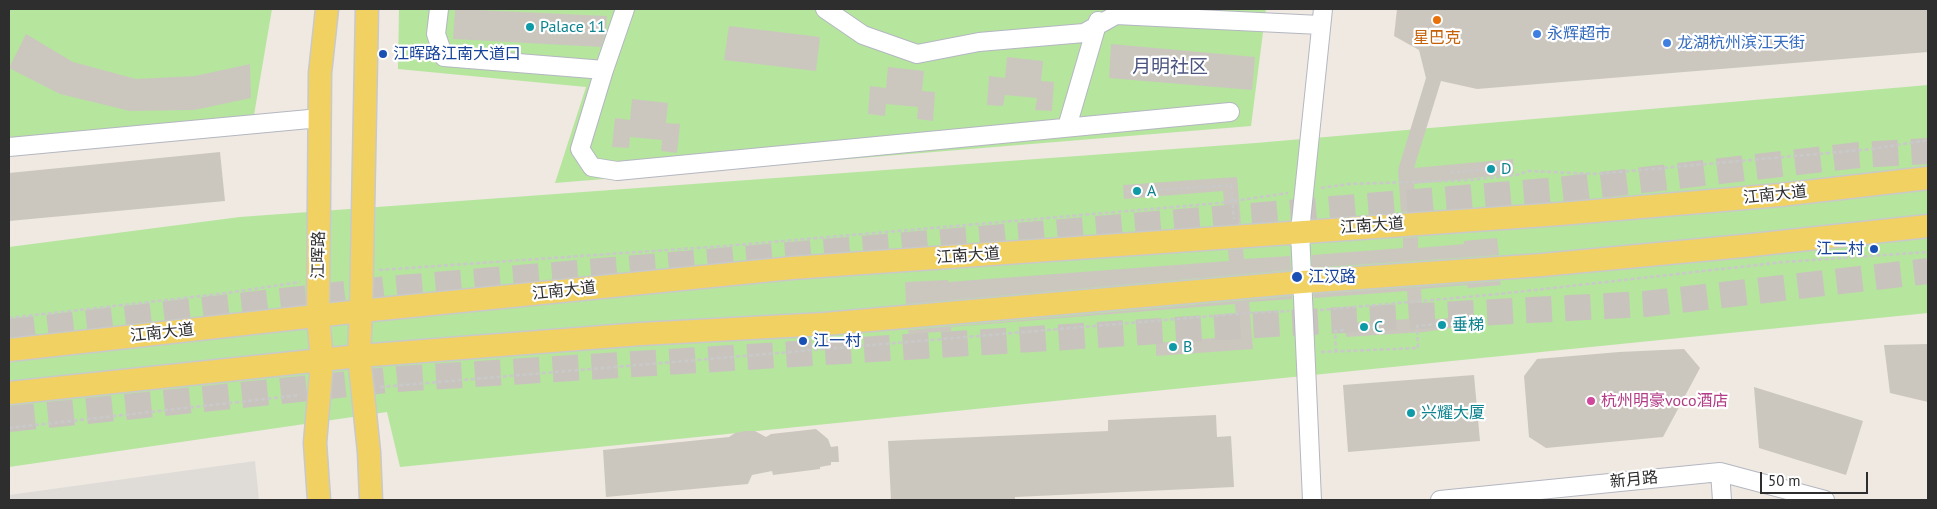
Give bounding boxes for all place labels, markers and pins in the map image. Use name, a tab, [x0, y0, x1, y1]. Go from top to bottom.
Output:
marker: 星巴克	[1431, 14, 1443, 26]
place label: Palace 11	[540, 17, 606, 37]
marker: Palace 11	[524, 21, 536, 33]
place label: 永辉超市	[1547, 24, 1611, 44]
place label: 星巴克	[1413, 28, 1461, 48]
marker: 永辉超市	[1531, 28, 1543, 40]
place label: 龙湖杭州滨江天街	[1677, 33, 1805, 53]
marker: 龙湖杭州滨江天街	[1661, 37, 1673, 49]
place label: 江晖路江南大道口	[393, 44, 521, 64]
marker: 江晖路江南大道口	[377, 48, 389, 60]
place label: D	[1501, 159, 1511, 179]
marker: D	[1485, 163, 1497, 175]
place label: A	[1147, 181, 1156, 201]
marker: A	[1131, 185, 1143, 197]
place label: 江二村	[1816, 239, 1864, 259]
marker: 江二村	[1868, 243, 1880, 255]
place label: 江汉路	[1308, 267, 1356, 287]
marker: 江汉路	[1290, 270, 1304, 284]
place label: 垂梯	[1452, 315, 1484, 335]
place label: C	[1374, 317, 1383, 337]
marker: 垂梯	[1436, 319, 1448, 331]
marker: C	[1358, 321, 1370, 333]
place label: 江一村	[813, 331, 861, 351]
marker: 江一村	[797, 335, 809, 347]
place label: B	[1183, 337, 1192, 357]
marker: B	[1167, 341, 1179, 353]
place label: 杭州明豪voco酒店	[1601, 391, 1729, 411]
marker: 杭州明豪voco酒店	[1585, 395, 1597, 407]
place label: 兴耀大厦	[1421, 403, 1485, 423]
marker: 兴耀大厦	[1405, 407, 1417, 419]

